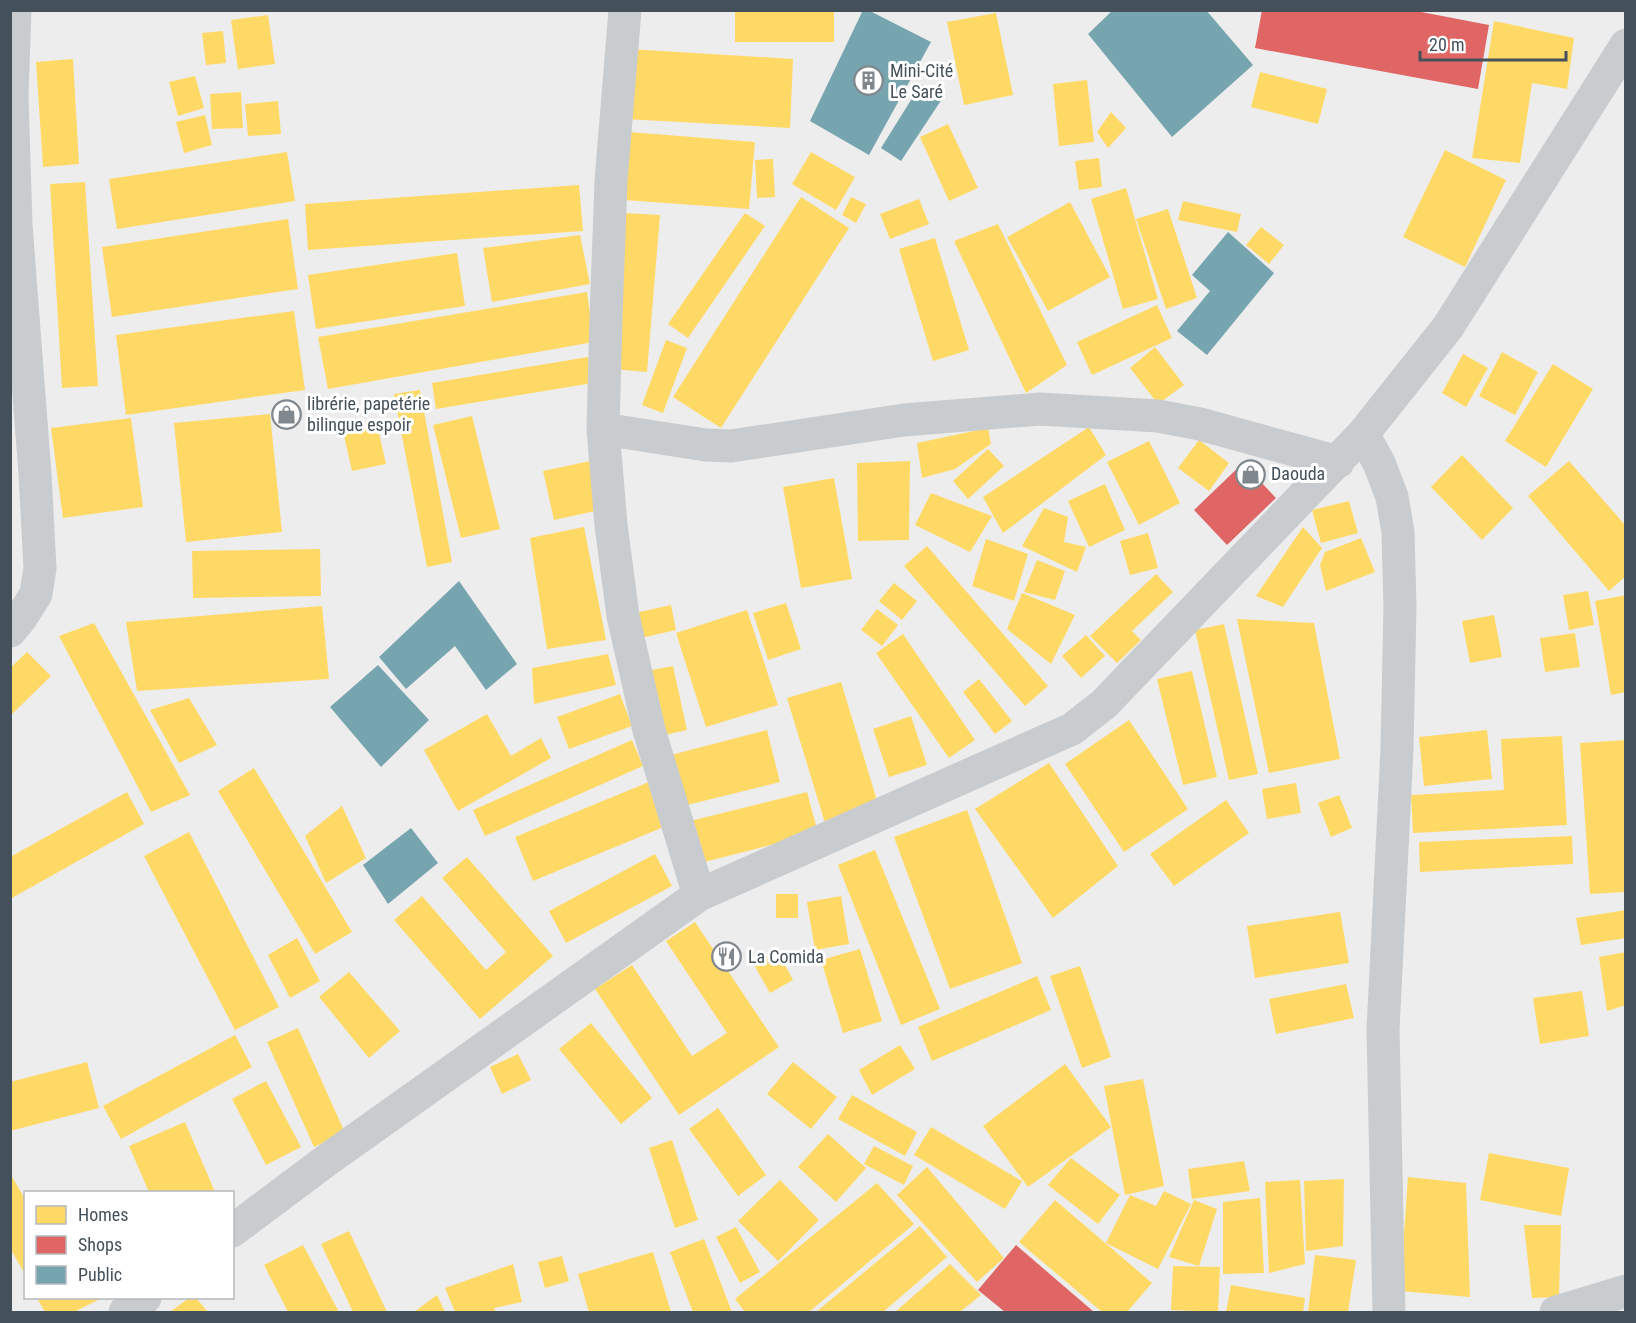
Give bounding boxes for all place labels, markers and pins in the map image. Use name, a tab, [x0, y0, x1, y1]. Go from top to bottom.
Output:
place label: Mini-Cité Le Saré	[890, 60, 953, 102]
building icon: Mini-Cité Le Saré	[853, 65, 885, 97]
place label: librérie, papetérie bilingue espoir	[307, 393, 430, 435]
shop icon: librérie, papetérie bilingue espoir	[270, 398, 302, 430]
shop icon: Daouda	[1234, 458, 1266, 490]
place label: Daouda	[1271, 463, 1325, 484]
restaurant icon: La Comida	[711, 941, 743, 973]
place label: La Comida	[748, 946, 824, 967]

